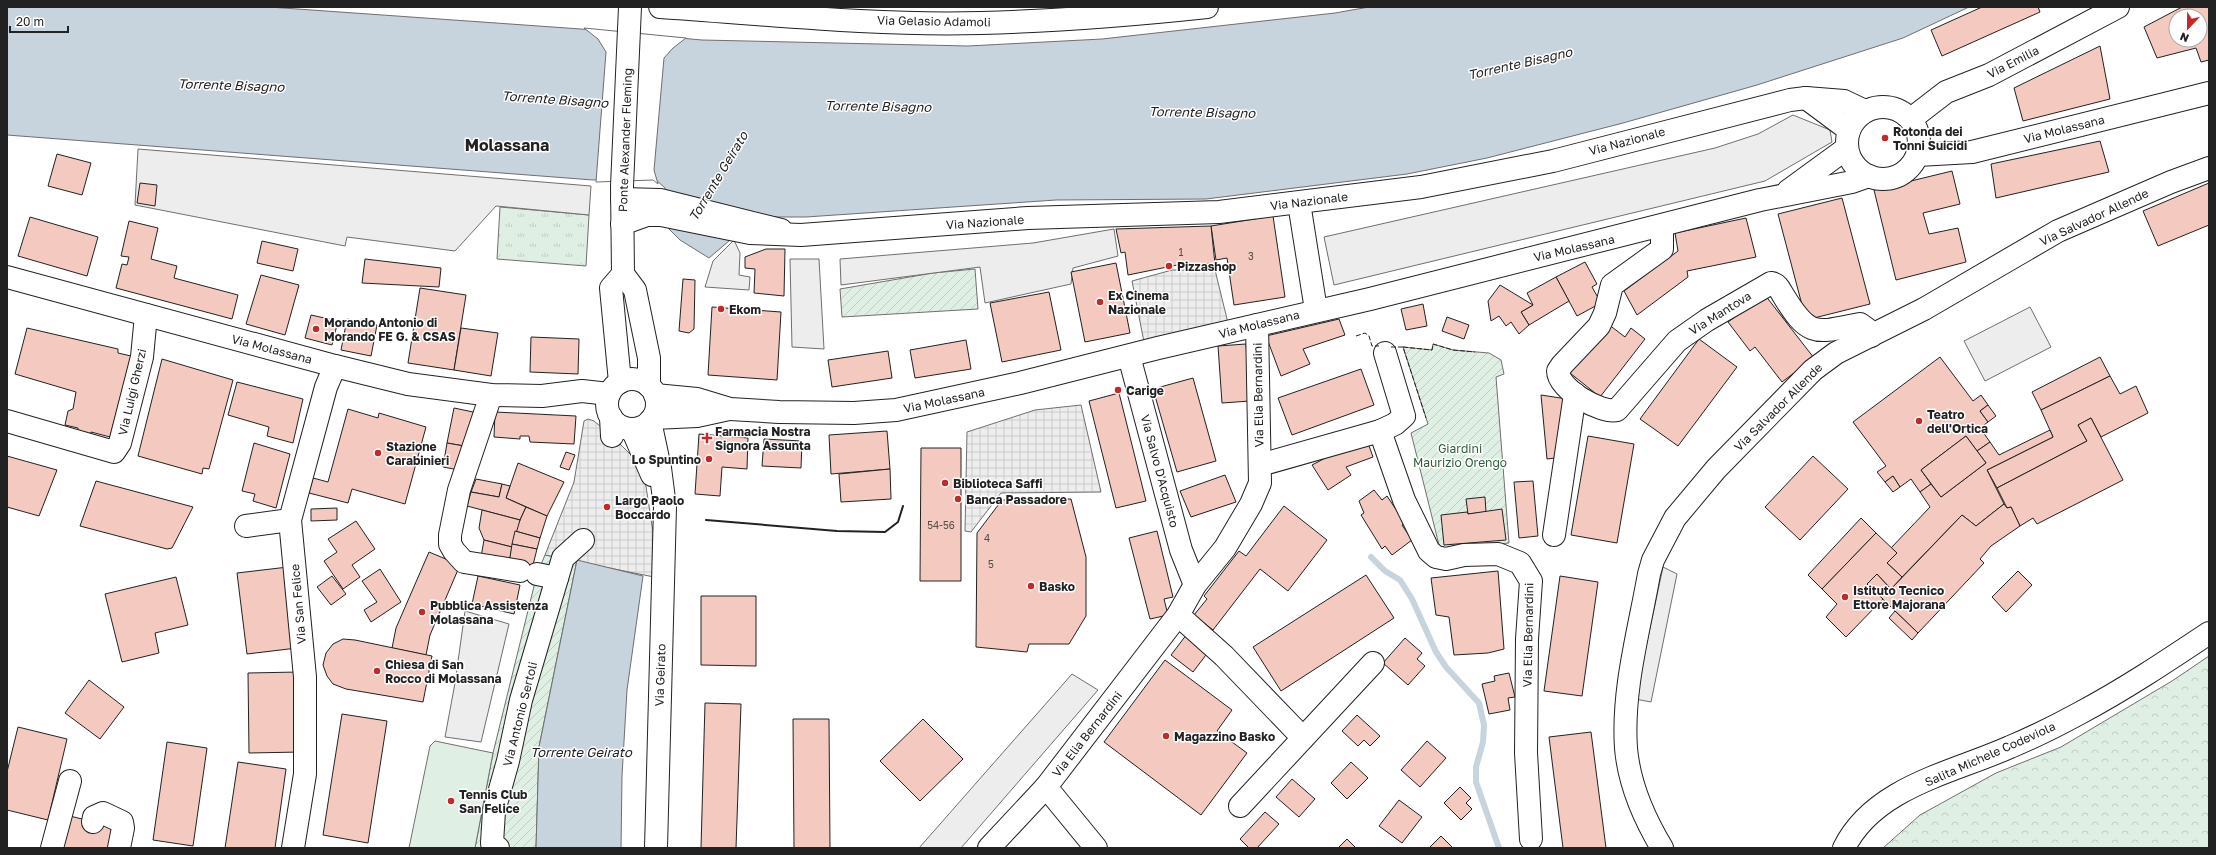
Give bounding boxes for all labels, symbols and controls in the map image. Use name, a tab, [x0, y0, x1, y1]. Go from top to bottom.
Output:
scale bar	[10, 8, 68, 34]
north arrow	[2168, 8, 2208, 48]
street label: Via Gelasio Adamoli	[877, 13, 991, 29]
text: 20 m	[16, 14, 44, 29]
text: N	[2178, 30, 2190, 45]
water label: Torrente Bisagno	[1466, 43, 1575, 83]
street label: Via Emilia	[1985, 43, 2041, 81]
street label: Ponte Alexander Fleming	[615, 68, 635, 212]
water label: Torrente Bisagno	[178, 75, 286, 95]
water label: Torrente Bisagno	[501, 87, 610, 111]
water label: Torrente Bisagno	[825, 97, 932, 115]
water label: Torrente Bisagno	[1149, 103, 1256, 121]
street label: Via Molassana	[2022, 112, 2106, 146]
street label: Via Nazionale	[1587, 124, 1667, 158]
place label: Rotonda dei Tonni Suicidi	[1893, 124, 1967, 153]
water label: Torrente Geirato	[685, 127, 752, 224]
marker: Rotonda dei Tonni Suicidi	[1880, 133, 1890, 143]
district label: Molassana	[465, 135, 549, 155]
street label: Via Salvador Allende	[2037, 185, 2151, 249]
street label: Via Nazionale	[1269, 189, 1349, 213]
street label: Via Nazionale	[945, 212, 1025, 232]
street label: Via Molassana	[1532, 231, 1616, 265]
house number: 1	[1179, 246, 1184, 258]
house number: 3	[1248, 250, 1254, 262]
place label: Pizzashop	[1177, 259, 1237, 274]
marker: Pizzashop	[1164, 261, 1174, 271]
place label: Ex Cinema Nazionale	[1108, 288, 1169, 317]
street label: Via Mantova	[1686, 288, 1754, 338]
marker: Ex Cinema Nazionale	[1095, 297, 1105, 307]
place label: Ekom	[729, 302, 761, 317]
marker: Ekom	[716, 304, 726, 314]
street label: Via Molassana	[1217, 307, 1301, 341]
place label: Morando Antonio di Morando FE G. & CSAS	[324, 315, 456, 344]
marker: Morando Antonio di Morando FE G. & CSAS	[311, 324, 321, 334]
street label: Via Molassana	[230, 331, 314, 367]
street label: Via Elia Bernardini	[1250, 342, 1266, 448]
street label: Via Luigi Gherzi	[115, 347, 149, 437]
street label: Via Salvador Allende	[1731, 360, 1825, 454]
place label: Carige	[1126, 383, 1164, 398]
street label: Via Molassana	[902, 384, 986, 416]
marker: Carige	[1113, 385, 1123, 395]
place label: Teatro dell'Ortica	[1927, 407, 1988, 436]
street label: Via Salvo D'Acquisto	[1138, 413, 1182, 529]
marker: Teatro dell'Ortica	[1914, 416, 1924, 426]
place label: Farmacia Nostra Signora Assunta	[715, 424, 811, 453]
marker: Farmacia Nostra Signora Assunta	[702, 433, 712, 443]
place label: Stazione Carabinieri	[386, 439, 449, 468]
park label: Giardini Maurizio Orengo	[1413, 441, 1507, 470]
marker: Stazione Carabinieri	[373, 448, 383, 458]
place label: Lo Spuntino	[632, 452, 701, 467]
marker: Lo Spuntino	[704, 454, 714, 464]
place label: Biblioteca Saffi	[953, 476, 1043, 491]
marker: Biblioteca Saffi	[940, 478, 950, 488]
place label: Banca Passadore	[966, 492, 1067, 507]
place label: Largo Paolo Boccardo	[615, 493, 684, 522]
marker: Banca Passadore	[953, 494, 963, 504]
marker: Largo Paolo Boccardo	[602, 502, 612, 512]
house number: 54-56	[927, 519, 955, 531]
house number: 4	[984, 532, 990, 544]
house number: 5	[988, 558, 994, 570]
street label: Via San Felice	[287, 563, 309, 645]
place label: Basko	[1039, 579, 1075, 594]
marker: Basko	[1026, 581, 1036, 591]
street label: Via Elia Bernardini	[1520, 582, 1536, 688]
place label: Istituto Tecnico Ettore Majorana	[1853, 583, 1946, 612]
marker: Istituto Tecnico Ettore Majorana	[1840, 592, 1850, 602]
place label: Pubblica Assistenza Molassana	[430, 598, 548, 627]
marker: Pubblica Assistenza Molassana	[417, 607, 427, 617]
street label: Via Geirato	[651, 643, 669, 707]
place label: Chiesa di San Rocco di Molassana	[385, 657, 502, 686]
street label: Via Antonio Sertoli	[500, 660, 540, 768]
marker: Chiesa di San Rocco di Molassana	[372, 666, 382, 676]
street label: Via Elia Bernardini	[1049, 688, 1125, 780]
street label: Salita Michele Codeviola	[1922, 718, 2058, 790]
place label: Magazzino Basko	[1174, 729, 1275, 744]
marker: Magazzino Basko	[1161, 731, 1171, 741]
water label: Torrente Geirato	[530, 744, 633, 760]
place label: Tennis Club San Felice	[459, 787, 528, 816]
marker: Tennis Club San Felice	[446, 796, 456, 806]

